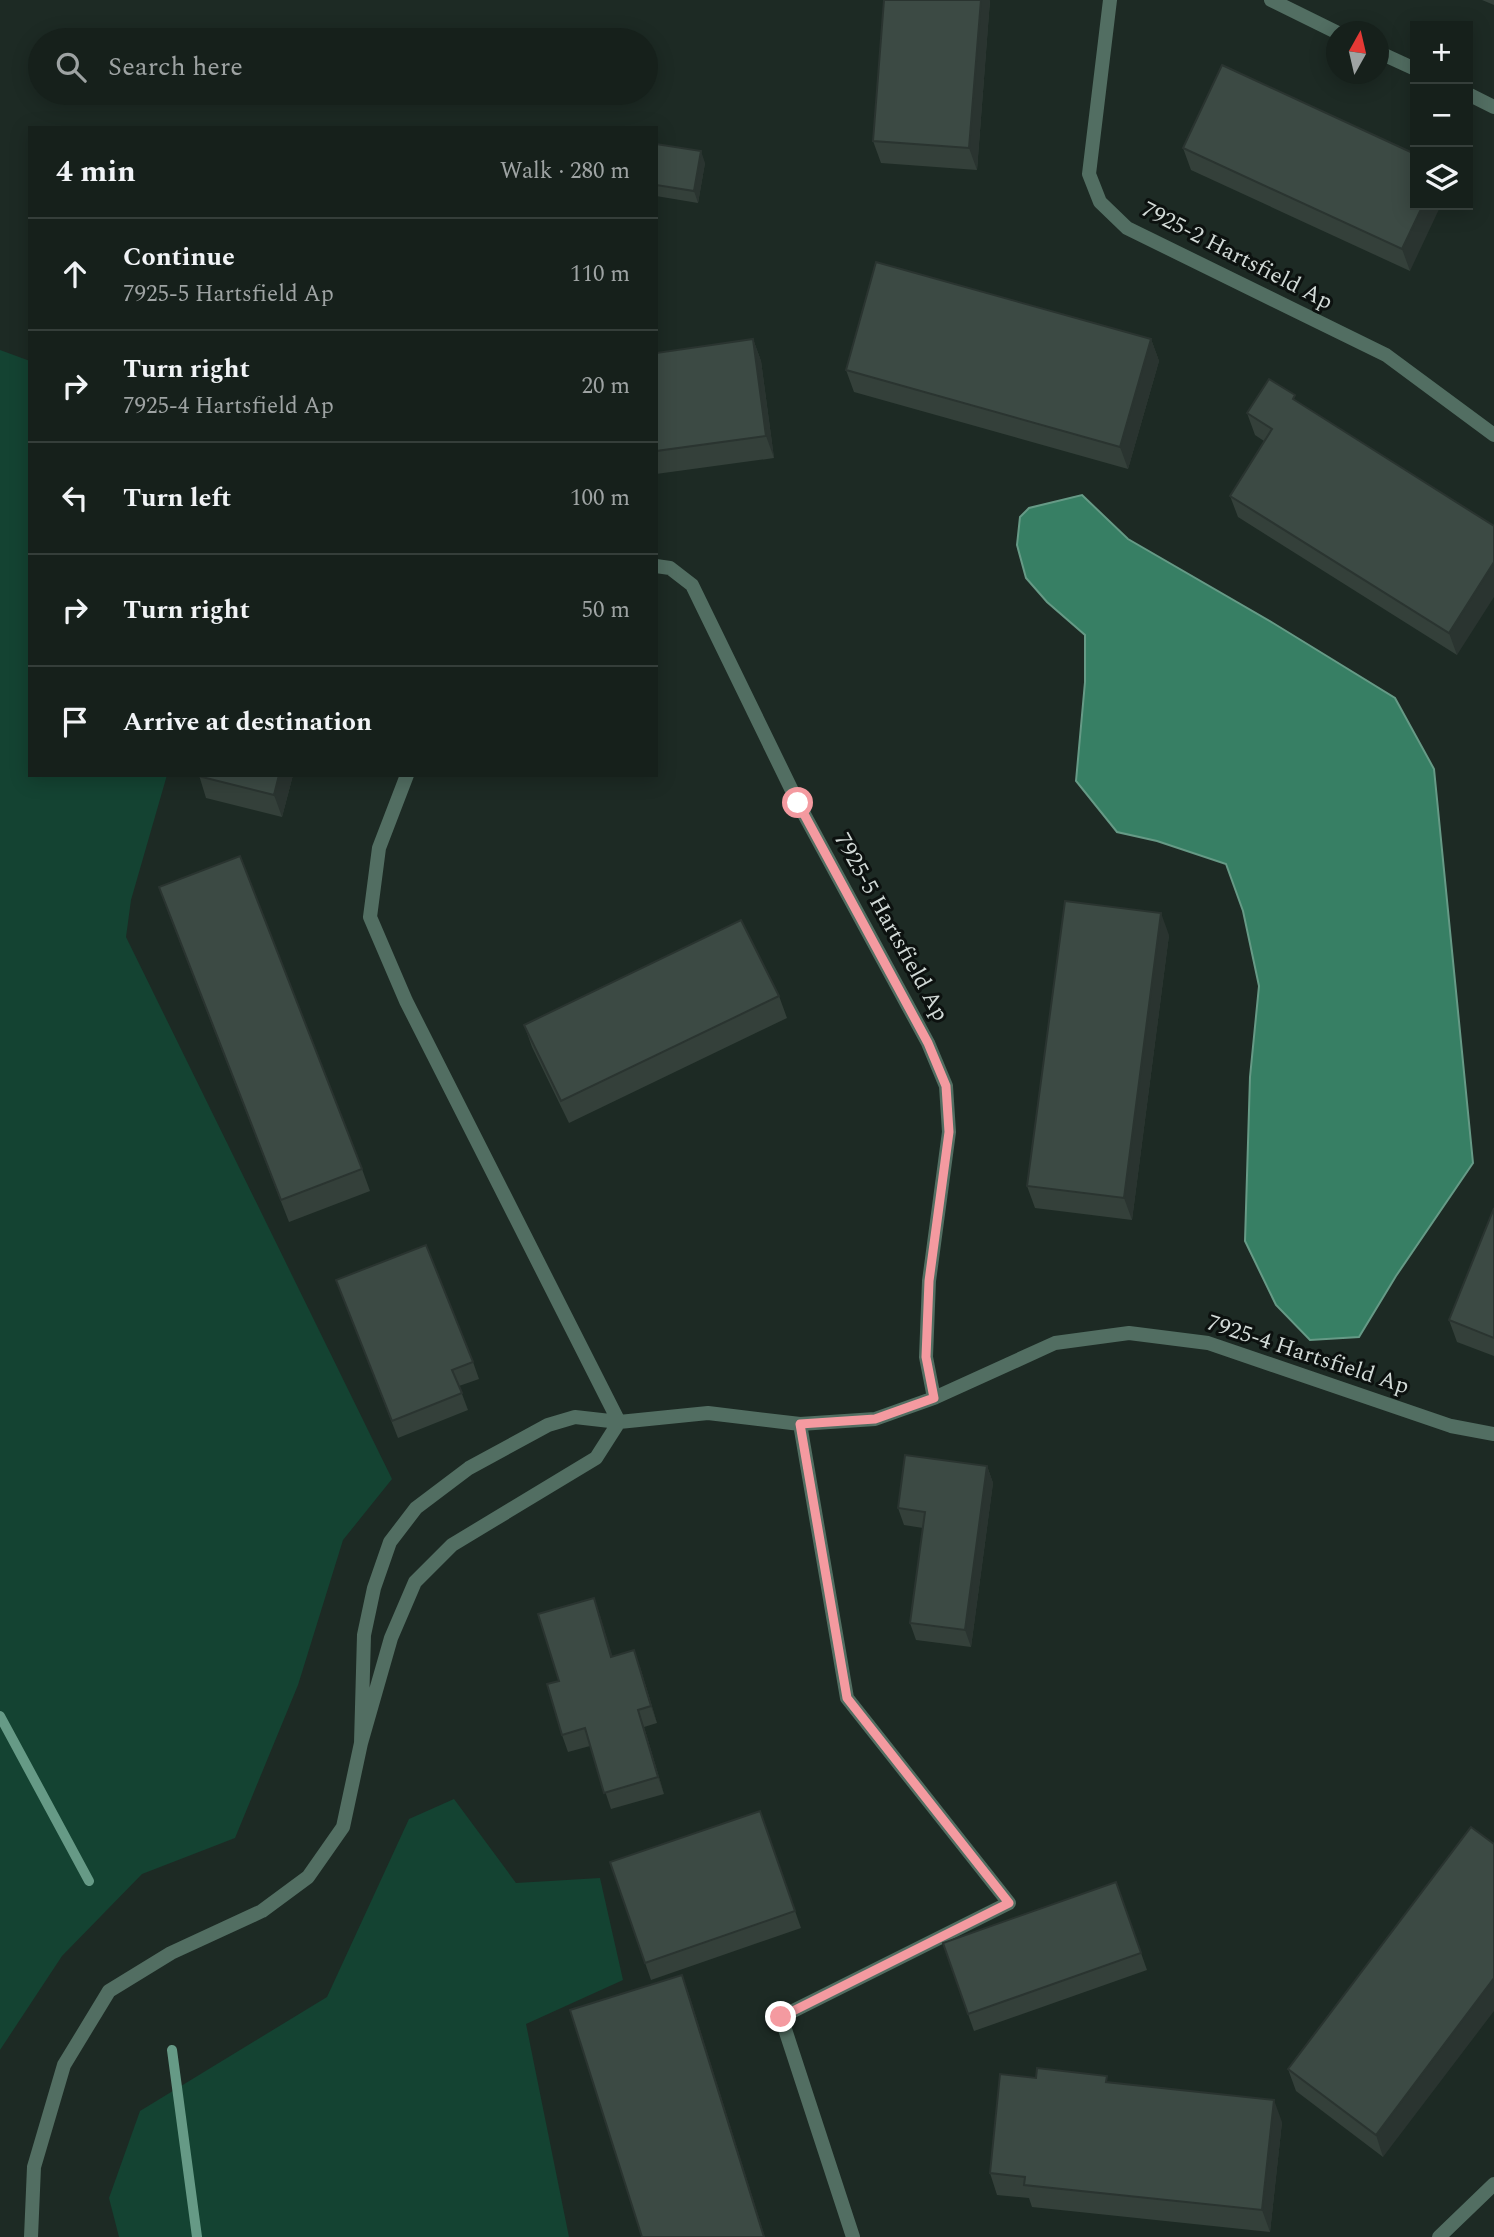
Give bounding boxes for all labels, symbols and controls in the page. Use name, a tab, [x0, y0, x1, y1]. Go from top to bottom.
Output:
north arrow	[1326, 21, 1389, 84]
map controls	[1410, 21, 1473, 210]
button: +	[1410, 21, 1473, 84]
search box	[28, 28, 658, 105]
text: Search here	[108, 47, 243, 87]
icon: search	[52, 48, 90, 86]
button: −	[1410, 84, 1473, 147]
button: layers	[1410, 147, 1473, 210]
text: 4 min	[56, 149, 136, 195]
text: Walk · 280 m	[500, 154, 630, 189]
street label: 7925-2 Hartsfield Ap	[1135, 193, 1339, 319]
text: Continue	[123, 237, 235, 277]
icon: ahead	[56, 255, 94, 293]
text: 110 m	[570, 257, 630, 292]
text: 7925-5 Hartsfield Ap	[123, 277, 334, 312]
text: Turn right	[123, 349, 250, 389]
icon: right	[56, 367, 94, 405]
text: 20 m	[581, 369, 630, 404]
text: 7925-4 Hartsfield Ap	[123, 389, 334, 424]
text: Turn left	[123, 478, 231, 518]
icon: left	[56, 479, 94, 517]
text: 100 m	[570, 481, 630, 516]
text: Turn right	[123, 590, 250, 630]
icon: right	[56, 591, 94, 629]
text: 50 m	[581, 593, 630, 628]
text: Arrive at destination	[123, 702, 372, 742]
icon: arrive	[56, 703, 94, 741]
route start	[782, 787, 813, 818]
street label: 7925-5 Hartsfield Ap	[825, 826, 957, 1028]
street label: 7925-4 Hartsfield Ap	[1202, 1306, 1414, 1404]
route end	[765, 2001, 796, 2032]

